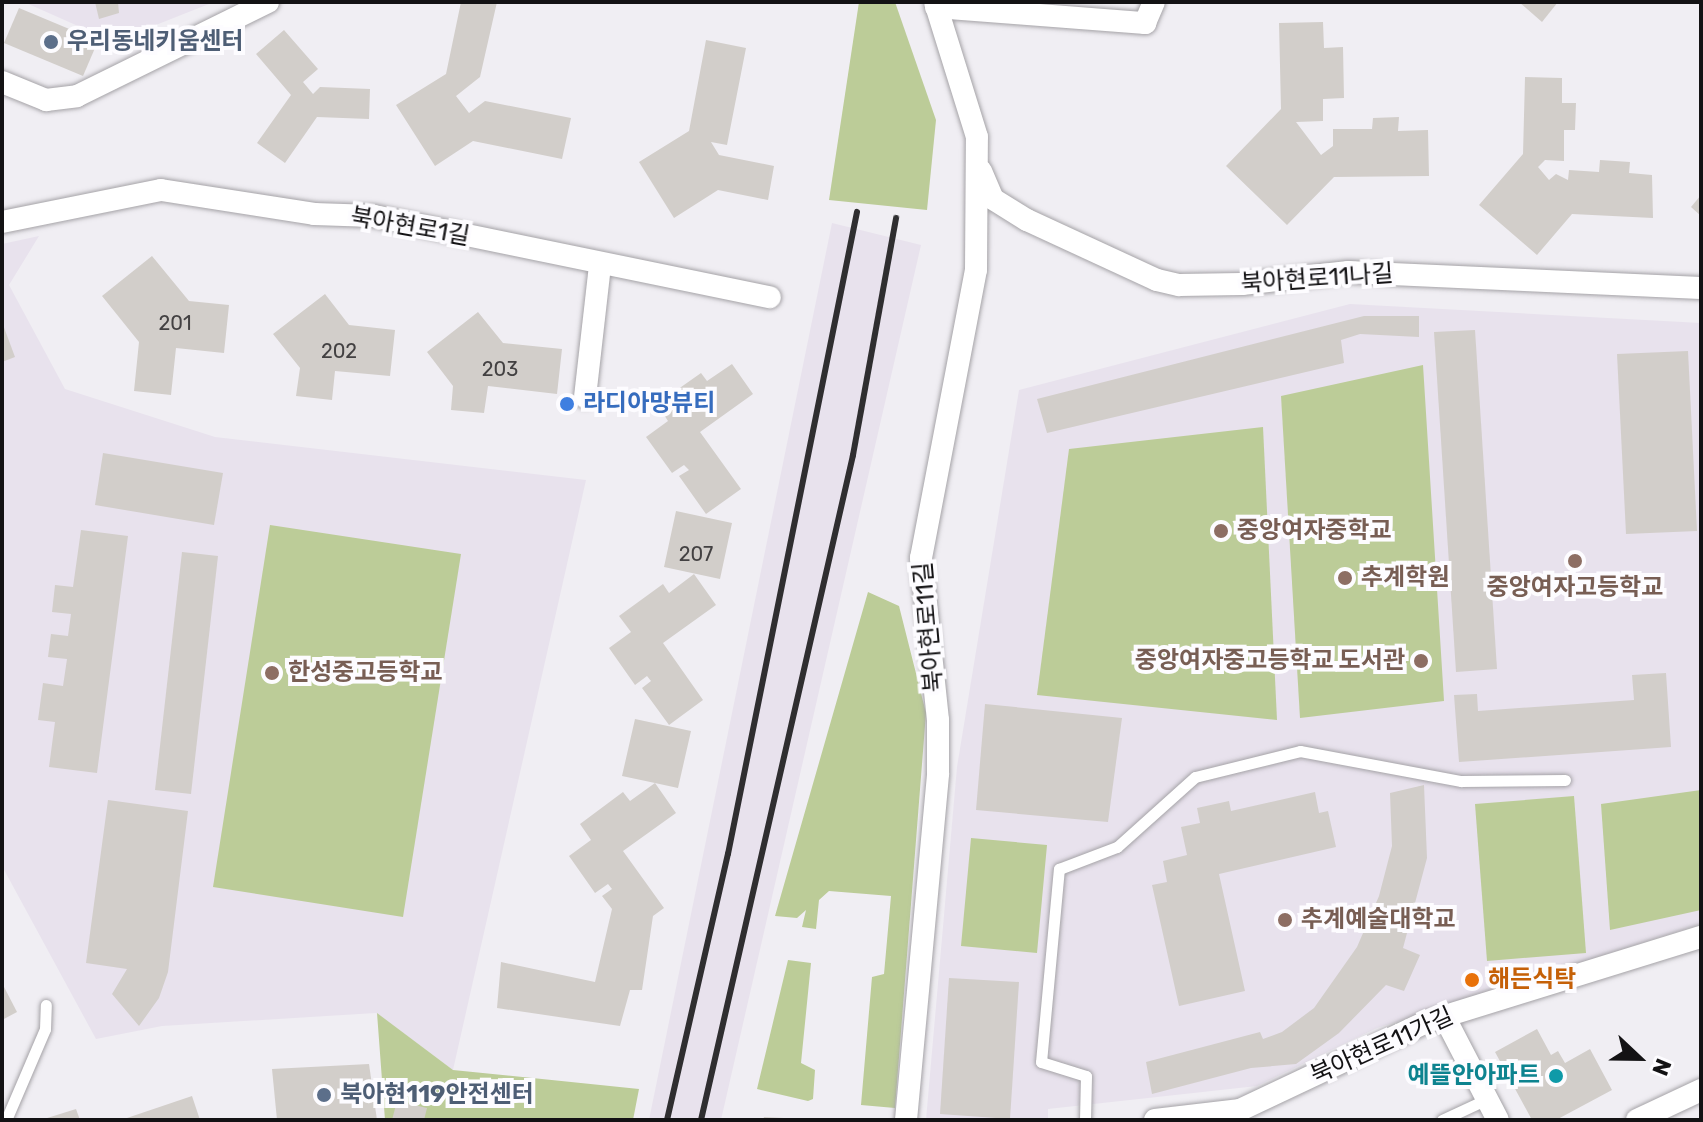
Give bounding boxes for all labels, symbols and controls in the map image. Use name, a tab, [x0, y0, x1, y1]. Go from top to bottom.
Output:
place label: 우리동네키움센터	[67, 28, 244, 56]
marker: 우리동네키움센터	[42, 33, 60, 51]
street label: 북아현로1길	[348, 202, 472, 252]
street label: 북아현로11나길	[1240, 259, 1394, 299]
house number: 201	[159, 311, 191, 335]
house number: 202	[321, 339, 357, 363]
house number: 203	[482, 357, 518, 381]
place label: 라디아망뷰티	[583, 390, 715, 418]
marker: 라디아망뷰티	[558, 395, 576, 413]
place label: 중앙여자중학교	[1237, 517, 1392, 545]
marker: 중앙여자중학교	[1212, 522, 1230, 540]
house number: 207	[679, 542, 713, 566]
marker: 중앙여자고등학교	[1566, 552, 1584, 570]
street label: 북아현로11길	[909, 561, 949, 693]
place label: 추계학원	[1361, 564, 1449, 592]
marker: 추계학원	[1336, 569, 1354, 587]
place label: 중앙여자고등학교	[1487, 574, 1663, 602]
place label: 중앙여자중고등학교 도서관	[1135, 647, 1405, 675]
marker: 중앙여자중고등학교 도서관	[1412, 652, 1430, 670]
place label: 한성중고등학교	[288, 659, 443, 687]
marker: 한성중고등학교	[263, 664, 281, 682]
place label: 추계예술대학교	[1301, 906, 1456, 934]
marker: 추계예술대학교	[1276, 911, 1294, 929]
place label: 해든식탁	[1488, 966, 1576, 994]
marker: 해든식탁	[1463, 971, 1481, 989]
street label: 북아현로11가길	[1306, 1002, 1458, 1090]
north arrow	[1599, 1018, 1679, 1098]
text: N	[1646, 1055, 1677, 1080]
place label: 예뜰안아파트	[1408, 1062, 1540, 1090]
marker: 예뜰안아파트	[1547, 1067, 1565, 1085]
place label: 북아현119안전센터	[340, 1081, 534, 1109]
marker: 북아현119안전센터	[315, 1086, 333, 1104]

